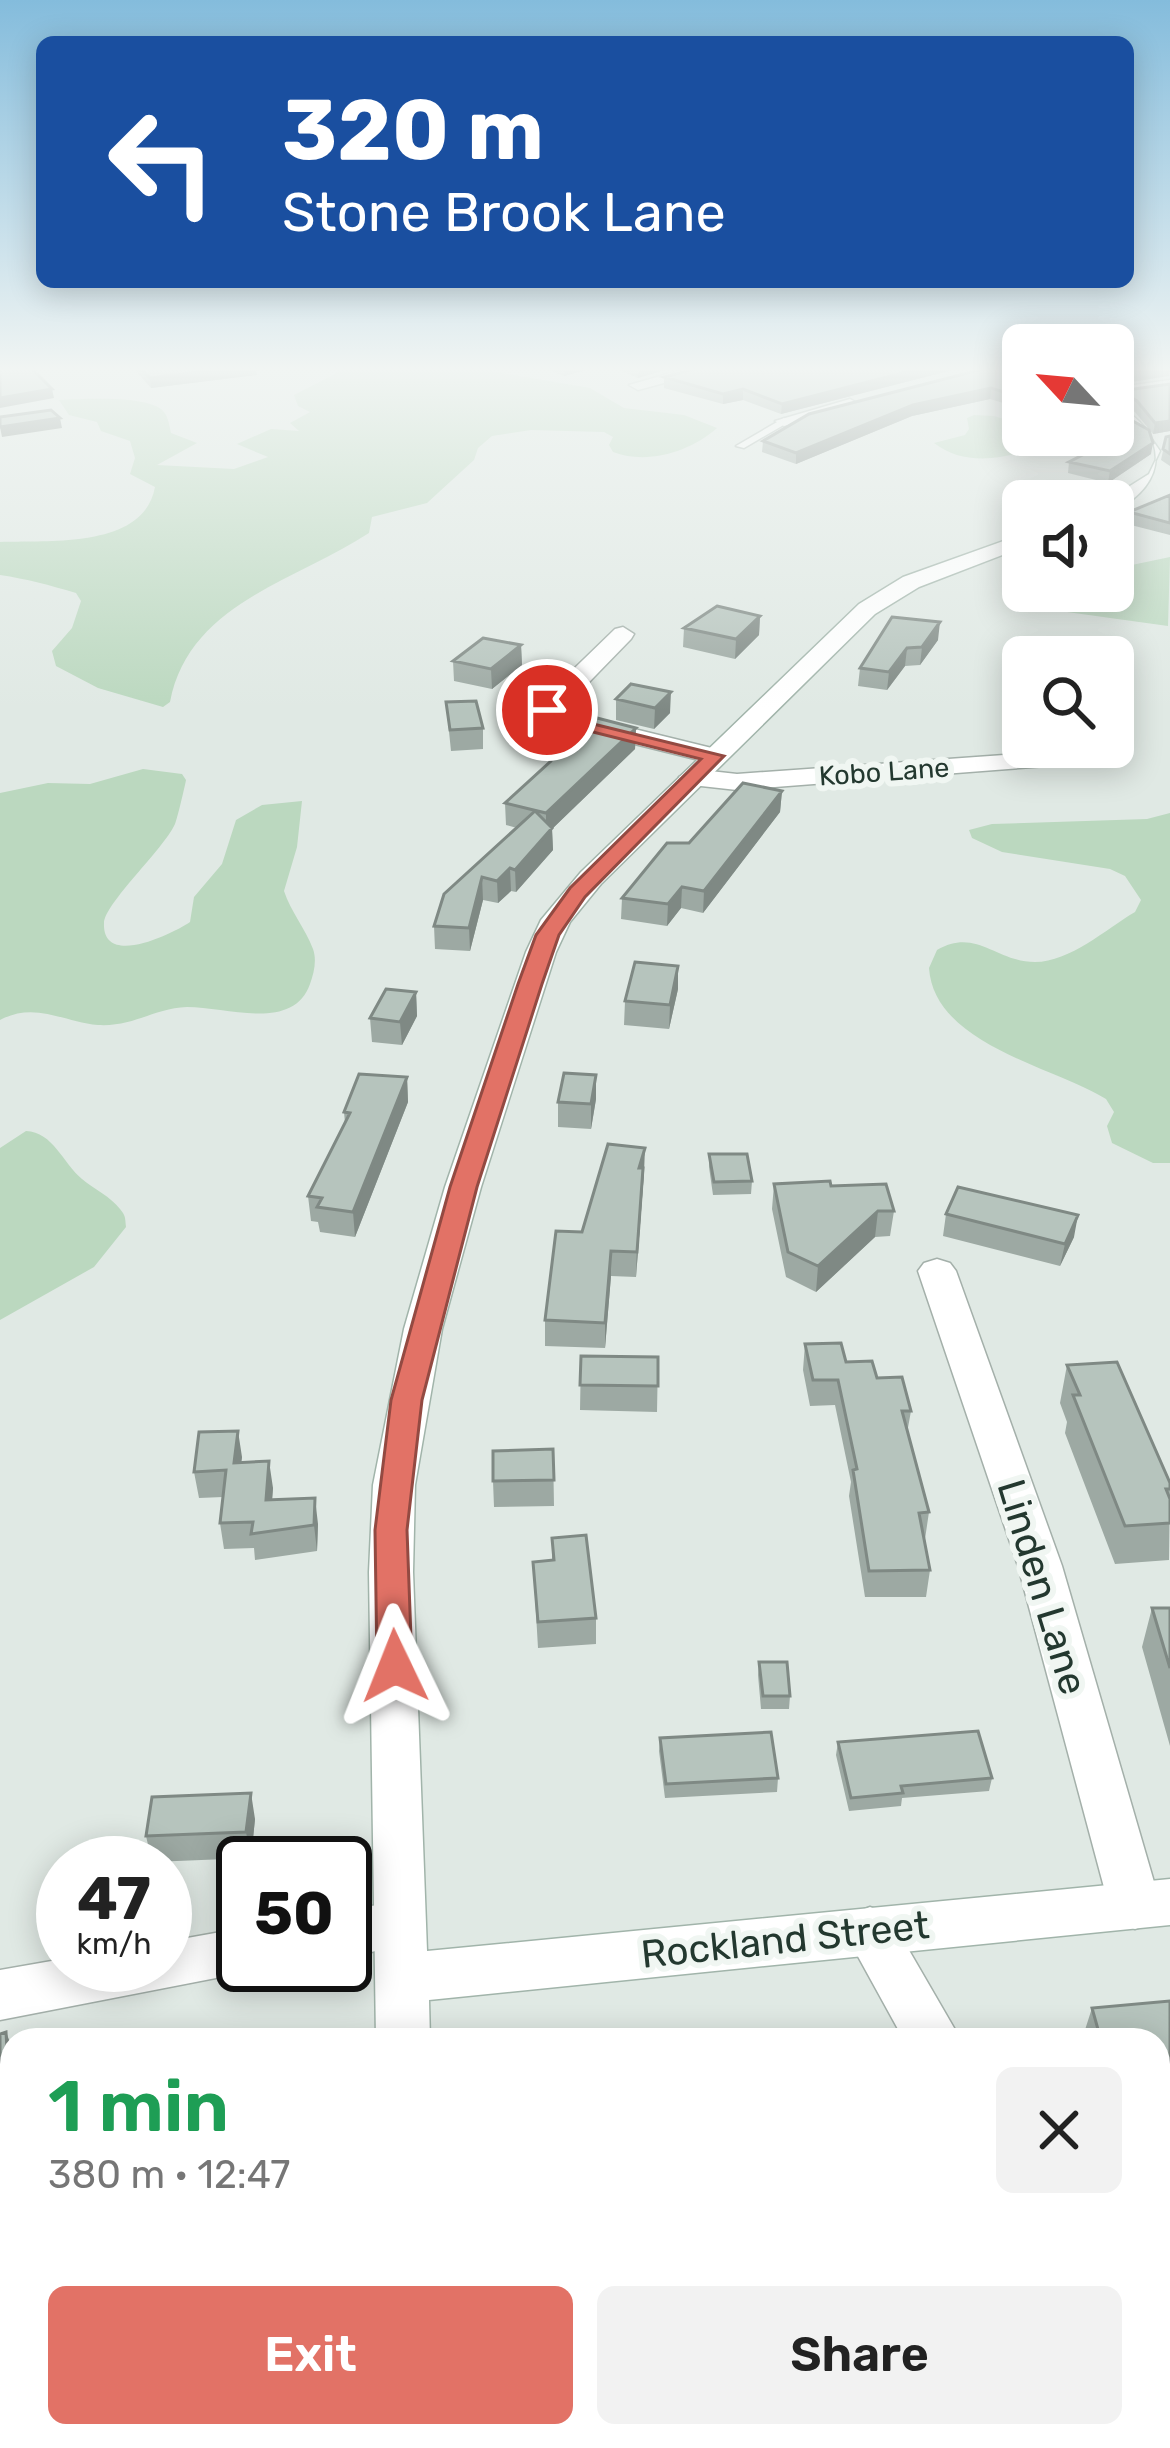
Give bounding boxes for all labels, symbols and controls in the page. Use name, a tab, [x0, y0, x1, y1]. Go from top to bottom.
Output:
text: 320 m	[282, 80, 544, 180]
icon: left	[84, 84, 240, 240]
text: Stone Brook Lane	[282, 181, 726, 245]
north arrow	[1002, 324, 1134, 456]
map controls	[1002, 324, 1134, 768]
button: sound	[1002, 480, 1134, 612]
button: search	[1002, 636, 1134, 768]
pin	[496, 659, 598, 761]
icon: arrive	[514, 677, 580, 743]
street label: Kobo Lane	[818, 751, 950, 793]
street label: Linden Lane	[988, 1474, 1096, 1700]
position arrow	[332, 1603, 458, 1729]
speed limit sign: 50	[216, 1836, 372, 1992]
text: 47	[77, 1863, 151, 1934]
street label: Rockland Street	[639, 1902, 931, 1978]
text: km/h	[77, 1926, 151, 1962]
text: 1 min	[48, 2064, 229, 2149]
button: close	[996, 2067, 1122, 2193]
text: 380 m · 12:47	[48, 2152, 290, 2198]
button: Exit	[48, 2286, 573, 2424]
button: Share	[597, 2286, 1122, 2424]

